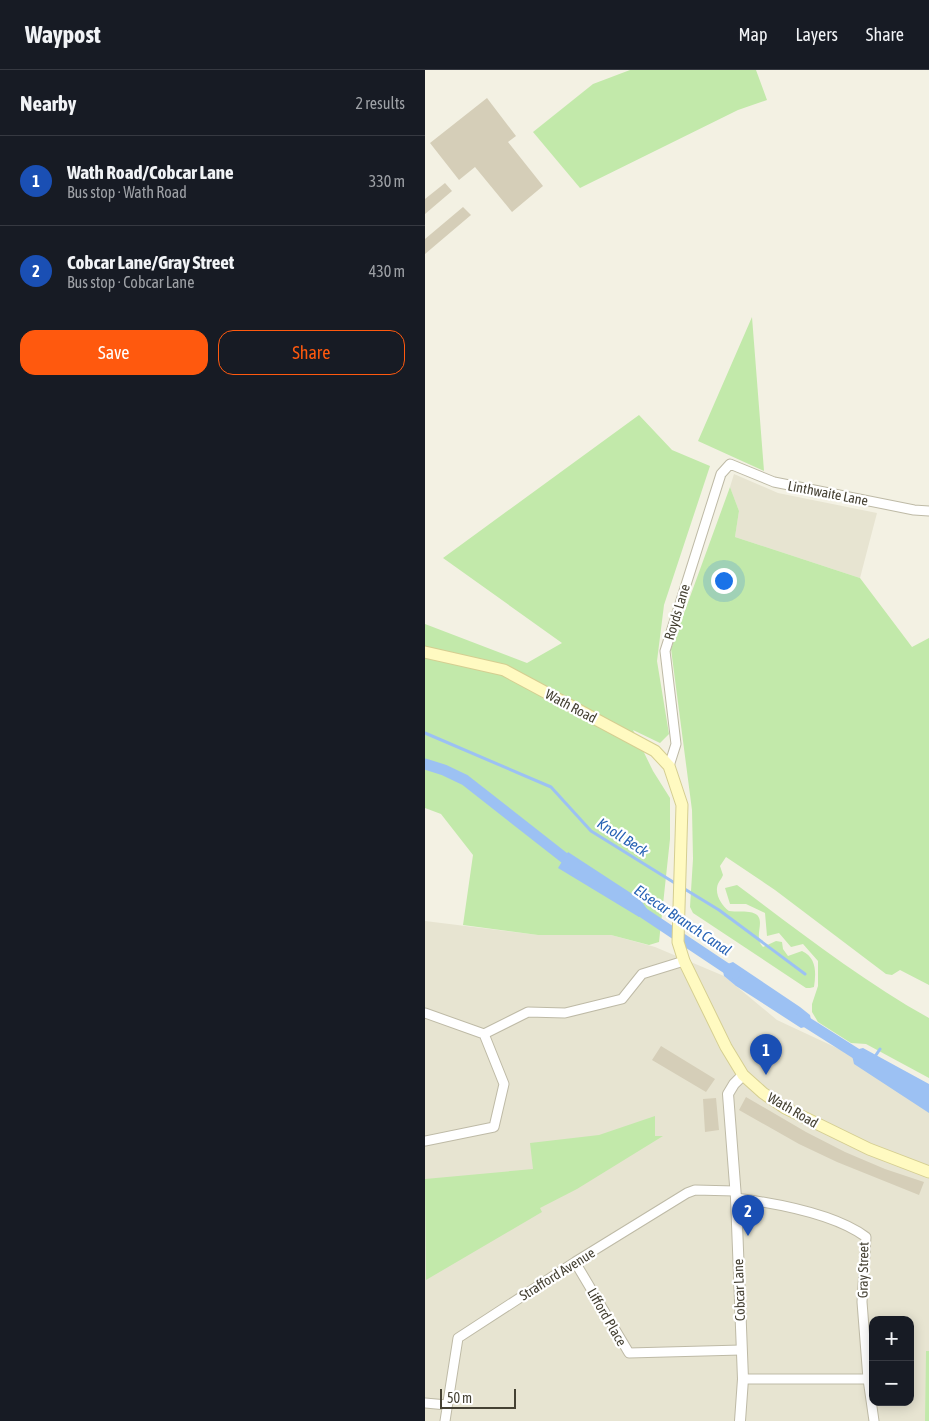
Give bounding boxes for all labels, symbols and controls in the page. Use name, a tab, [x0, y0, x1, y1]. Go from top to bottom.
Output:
text: Waypost	[25, 21, 101, 48]
text: Map	[738, 24, 767, 45]
text: Layers	[795, 24, 838, 45]
text: Share	[866, 24, 904, 45]
text: Nearby	[20, 91, 76, 115]
text: 2 results	[355, 94, 405, 112]
text: Wath Road/Cobcar Lane	[67, 161, 234, 183]
text: 1	[32, 172, 40, 190]
text: 330 m	[369, 172, 405, 190]
text: Bus stop · Wath Road	[67, 183, 187, 201]
text: Cobcar Lane/Gray Street	[67, 251, 234, 273]
text: 2	[32, 262, 40, 280]
text: 430 m	[369, 262, 405, 280]
text: Bus stop · Cobcar Lane	[67, 273, 194, 291]
button: Save	[20, 330, 208, 375]
button: Share	[218, 330, 405, 375]
street label: Linthwaite Lane	[786, 477, 870, 509]
your location	[711, 568, 737, 594]
street label: Royds Lane	[661, 582, 693, 642]
street label: Wath Road	[543, 686, 599, 726]
water label: Knoll Beck	[594, 814, 652, 860]
water label: Elsecar Branch Canal	[631, 881, 735, 959]
pin: 1	[750, 1034, 782, 1075]
street label: Wath Road	[765, 1089, 821, 1131]
pin: 2	[732, 1195, 764, 1236]
street label: Gray Street	[855, 1242, 871, 1298]
street label: Strafford Avenue	[516, 1244, 598, 1304]
street label: Cobcar Lane	[730, 1259, 748, 1321]
street label: Lifford Place	[584, 1285, 630, 1349]
map controls	[869, 1316, 914, 1406]
button: +	[869, 1316, 914, 1361]
button: −	[869, 1361, 914, 1406]
scale bar	[440, 1386, 516, 1409]
text: 50 m	[447, 1390, 472, 1406]

